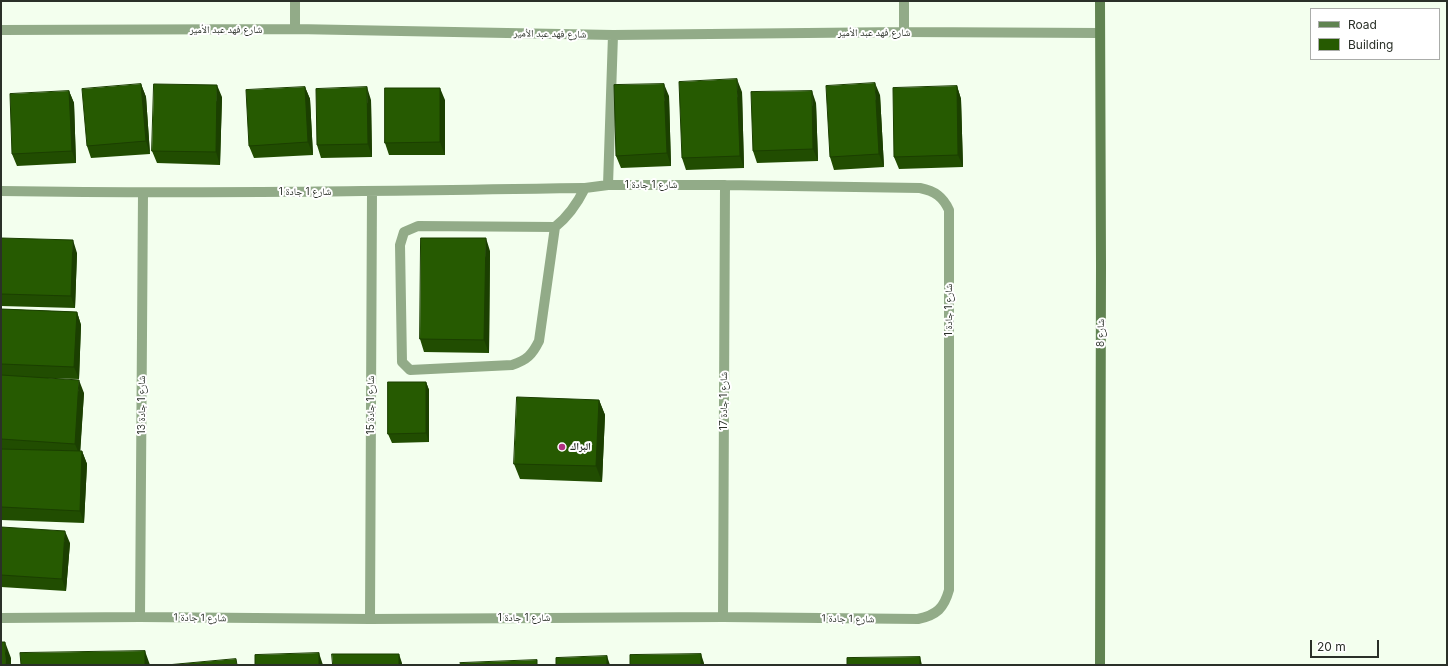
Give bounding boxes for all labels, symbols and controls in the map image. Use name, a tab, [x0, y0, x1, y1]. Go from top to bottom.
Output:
legend	[1310, 8, 1440, 60]
text: Road	[1348, 17, 1377, 32]
street label: شارع فهد عبد الأمير	[190, 24, 262, 36]
street label: شارع فهد عبد الأمير	[514, 27, 586, 41]
street label: شارع فهد عبد الأمير	[838, 27, 910, 39]
text: Building	[1348, 37, 1393, 52]
street label: شارع 1 جادة 1	[625, 179, 677, 191]
street label: شارع 1 جادة 1	[279, 186, 331, 198]
street label: شارع 1 جادة 1	[943, 284, 955, 336]
street label: شارع 8	[1095, 319, 1107, 347]
street label: شارع 1 جادة 17	[718, 372, 730, 430]
street label: شارع 1 جادة 13	[136, 376, 148, 434]
street label: شارع 1 جادة 15	[365, 376, 377, 434]
place label: البراك	[570, 441, 591, 453]
marker: البراك	[557, 442, 567, 452]
street label: شارع 1 جادة 1	[174, 612, 226, 624]
street label: شارع 1 جادة 1	[498, 612, 550, 624]
street label: شارع 1 جادة 1	[822, 613, 874, 625]
scale bar	[1312, 632, 1381, 658]
text: 20 m	[1317, 639, 1346, 654]

